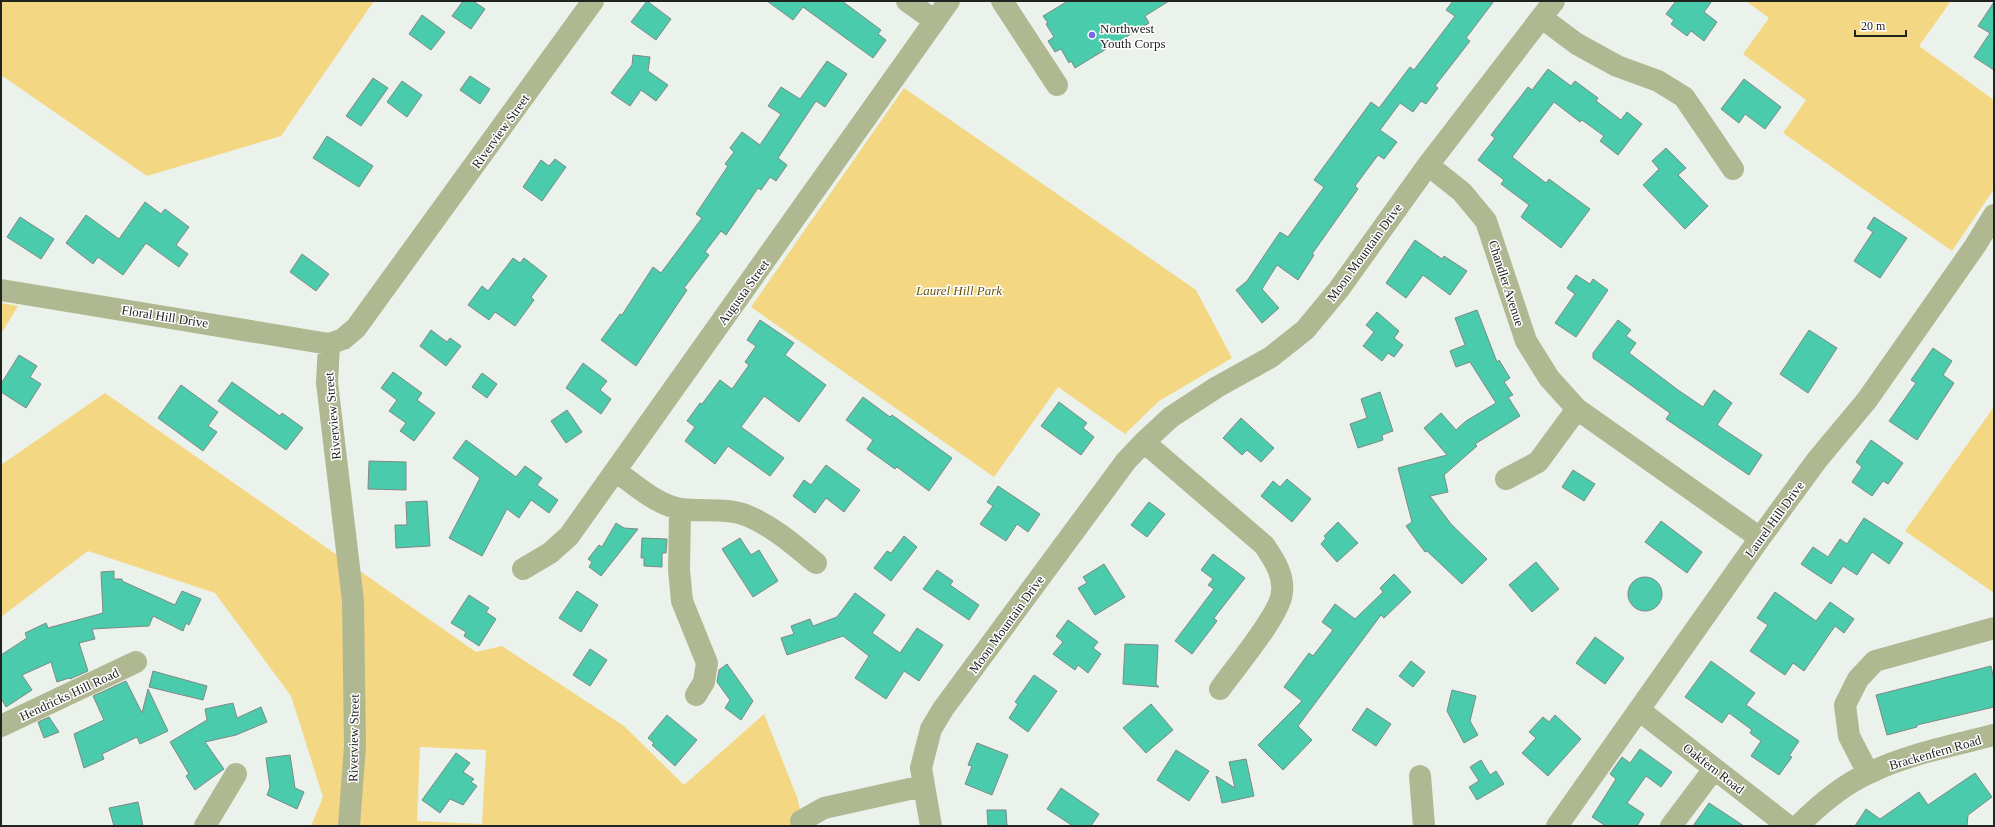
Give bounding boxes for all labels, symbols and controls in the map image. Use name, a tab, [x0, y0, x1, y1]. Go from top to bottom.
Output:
scale bar	[1855, 12, 1906, 38]
text: 20 m	[1861, 19, 1886, 33]
place label: Northwest Youth Corps	[1100, 21, 1166, 51]
marker: Northwest Youth Corps	[1087, 30, 1097, 40]
street label: Riverview Street	[469, 91, 532, 171]
street label: Moon Mountain Drive	[1324, 200, 1405, 304]
street label: Chandler Avenue	[1486, 238, 1528, 328]
street label: Augusta Street	[715, 256, 772, 328]
park label: Laurel Hill Park	[915, 283, 1002, 298]
street label: Floral Hill Drive	[121, 302, 209, 331]
street label: Riverview Street	[321, 371, 344, 460]
street label: Laurel Hill Drive	[1742, 478, 1807, 560]
street label: Moon Mountain Drive	[966, 572, 1047, 676]
street label: Hendricks Hill Road	[17, 665, 122, 724]
street label: Riverview Street	[345, 694, 362, 782]
street label: Brackenfern Road	[1887, 732, 1983, 773]
street label: Oakfern Road	[1680, 740, 1748, 797]

